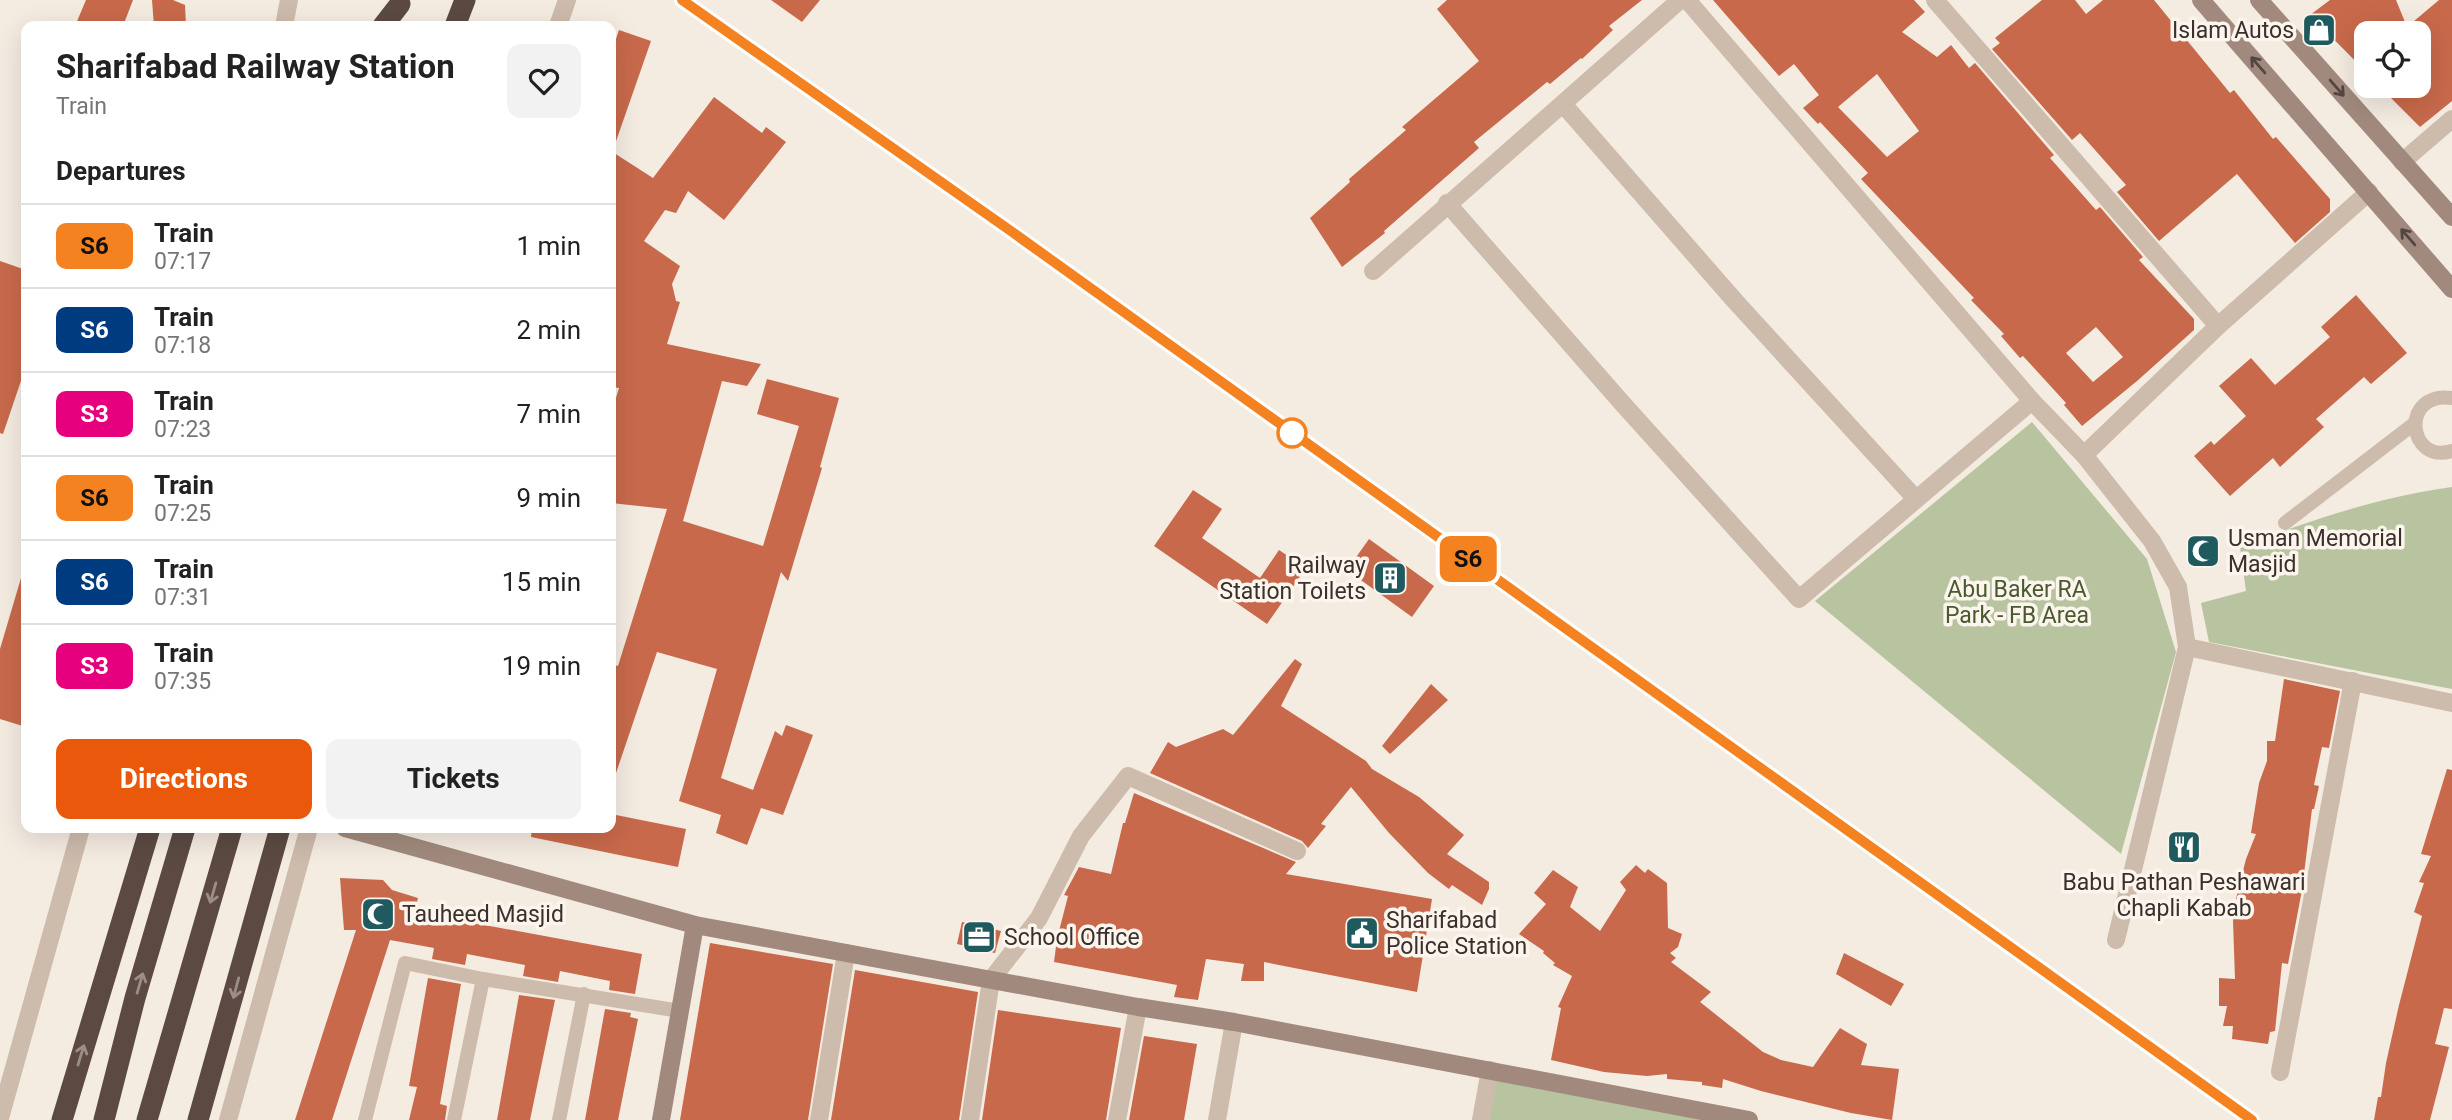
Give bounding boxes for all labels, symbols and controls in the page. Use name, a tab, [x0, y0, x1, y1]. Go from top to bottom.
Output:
shop icon: Islam Autos	[2300, 11, 2338, 49]
place label: Islam Autos	[2172, 17, 2294, 44]
map controls	[2354, 21, 2431, 98]
button: locate	[2354, 21, 2431, 98]
button: heart	[507, 44, 581, 118]
text: Sharifabad Railway Station	[56, 47, 455, 86]
one-way arrow	[2250, 57, 2266, 75]
one-way arrow	[2329, 79, 2345, 97]
text: Train	[56, 93, 107, 120]
text: Departures	[56, 156, 186, 186]
text: Train	[154, 218, 214, 248]
one-way arrow	[2400, 228, 2416, 246]
text: 1 min	[516, 231, 581, 261]
text: S6	[80, 232, 109, 260]
text: 07:17	[154, 248, 211, 275]
text: Train	[154, 302, 214, 332]
text: 2 min	[516, 315, 581, 345]
text: S6	[80, 316, 109, 344]
text: 07:18	[154, 332, 211, 359]
text: Train	[154, 386, 214, 416]
text: 7 min	[516, 399, 581, 429]
text: S3	[80, 400, 109, 428]
text: 07:23	[154, 416, 211, 443]
unlabelled marker	[1277, 418, 1307, 448]
text: Train	[154, 470, 214, 500]
text: 9 min	[516, 483, 581, 513]
text: S6	[80, 484, 109, 512]
text: 07:25	[154, 500, 211, 527]
place label: Usman Memorial Masjid	[2228, 525, 2403, 578]
mosque icon: Usman Memorial Masjid	[2184, 532, 2222, 570]
line badge: S6	[1436, 536, 1500, 582]
text: S6	[1454, 545, 1482, 573]
place label: Railway Station Toilets	[1220, 552, 1366, 605]
text: Train	[154, 554, 214, 584]
building icon: Railway Station Toilets	[1371, 559, 1409, 597]
text: 15 min	[502, 567, 581, 597]
text: S6	[80, 568, 109, 596]
park label: Abu Baker RA Park - FB Area	[1945, 576, 2089, 629]
text: 07:31	[154, 584, 211, 611]
text: Train	[154, 638, 214, 668]
text: 19 min	[502, 651, 581, 681]
text: S3	[80, 652, 109, 680]
text: 07:35	[154, 668, 211, 695]
button: Directions	[56, 739, 312, 819]
button: Tickets	[326, 739, 581, 819]
restaurant icon: Babu Pathan Peshawari Chapli Kabab	[2165, 828, 2203, 866]
place label: Babu Pathan Peshawari Chapli Kabab	[2063, 869, 2305, 922]
one-way arrow	[205, 882, 218, 904]
mosque icon: Tauheed Masjid	[359, 895, 397, 933]
place label: Tauheed Masjid	[402, 901, 564, 928]
place label: Sharifabad Police Station	[1386, 907, 1527, 960]
public building icon: Sharifabad Police Station	[1343, 914, 1381, 952]
office icon: School Office	[960, 918, 998, 956]
place label: School Office	[1004, 924, 1140, 951]
one-way arrow	[134, 972, 147, 994]
one-way arrow	[229, 977, 242, 999]
one-way arrow	[76, 1044, 89, 1066]

